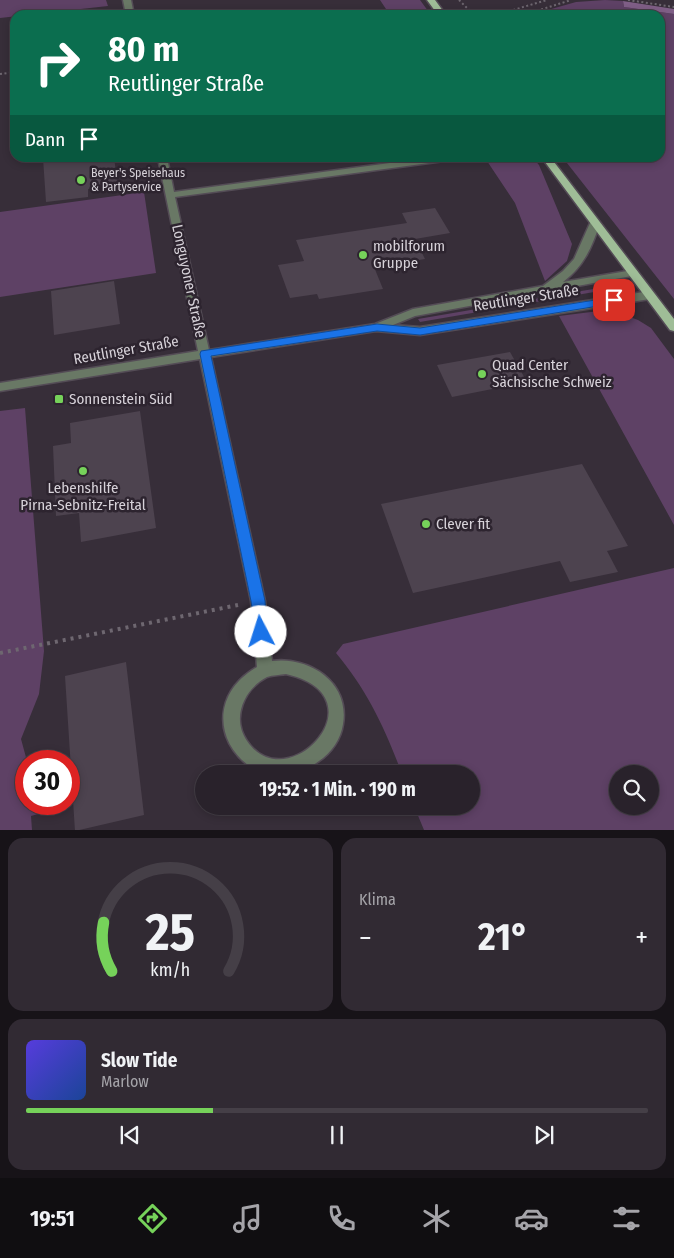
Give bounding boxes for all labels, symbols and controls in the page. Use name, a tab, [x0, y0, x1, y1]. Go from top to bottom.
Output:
text: 80 m	[108, 28, 180, 70]
icon: right	[25, 30, 90, 95]
text: Reutlinger Straße	[108, 70, 264, 97]
icon: arrive	[75, 125, 103, 153]
text: Dann	[25, 128, 65, 151]
place label: Beyer's Speisehaus & Partyservice	[91, 166, 185, 194]
marker: Beyer's Speisehaus & Partyservice	[75, 174, 87, 186]
street label: Longuyoner Straße	[168, 223, 210, 339]
place label: mobilforum Gruppe	[373, 237, 445, 272]
marker: mobilforum Gruppe	[357, 249, 369, 261]
pin	[593, 279, 635, 321]
street label: Reutlinger Straße	[472, 281, 580, 315]
icon: arrive	[600, 286, 628, 314]
street label: Reutlinger Straße	[72, 332, 180, 368]
place label: Quad Center Sächsische Schweiz	[492, 356, 612, 391]
marker: Quad Center Sächsische Schweiz	[476, 368, 488, 380]
place label: Sonnenstein Süd	[69, 390, 173, 408]
marker: Sonnenstein Süd	[53, 393, 65, 405]
marker: Lebenshilfe Pirna-Sebnitz-Freital	[77, 465, 89, 477]
place label: Lebenshilfe Pirna-Sebnitz-Freital	[20, 479, 146, 514]
place label: Clever fit	[436, 515, 490, 533]
marker: Clever fit	[420, 518, 432, 530]
position arrow	[234, 605, 286, 657]
speed limit sign: 30	[15, 750, 80, 815]
map controls	[609, 765, 659, 815]
button: search	[609, 765, 659, 815]
text: 19:52 · 1 Min. · 190 m	[259, 778, 416, 801]
text: Klima	[359, 890, 396, 909]
text: 25	[145, 901, 195, 964]
text: 21°	[478, 914, 529, 960]
text: −	[359, 921, 372, 954]
text: +	[635, 921, 648, 954]
text: km/h	[151, 959, 190, 981]
text: Slow Tide	[101, 1049, 177, 1072]
text: Marlow	[101, 1072, 149, 1091]
icon: previous	[116, 1121, 144, 1149]
icon: pause	[323, 1121, 351, 1149]
icon: next	[530, 1121, 558, 1149]
icon: directions	[135, 1201, 170, 1236]
icon: music	[230, 1201, 265, 1236]
icon: phone	[324, 1201, 359, 1236]
icon: climate	[419, 1201, 454, 1236]
icon: car	[514, 1201, 549, 1236]
icon: filters	[609, 1201, 644, 1236]
text: 19:51	[30, 1205, 75, 1232]

